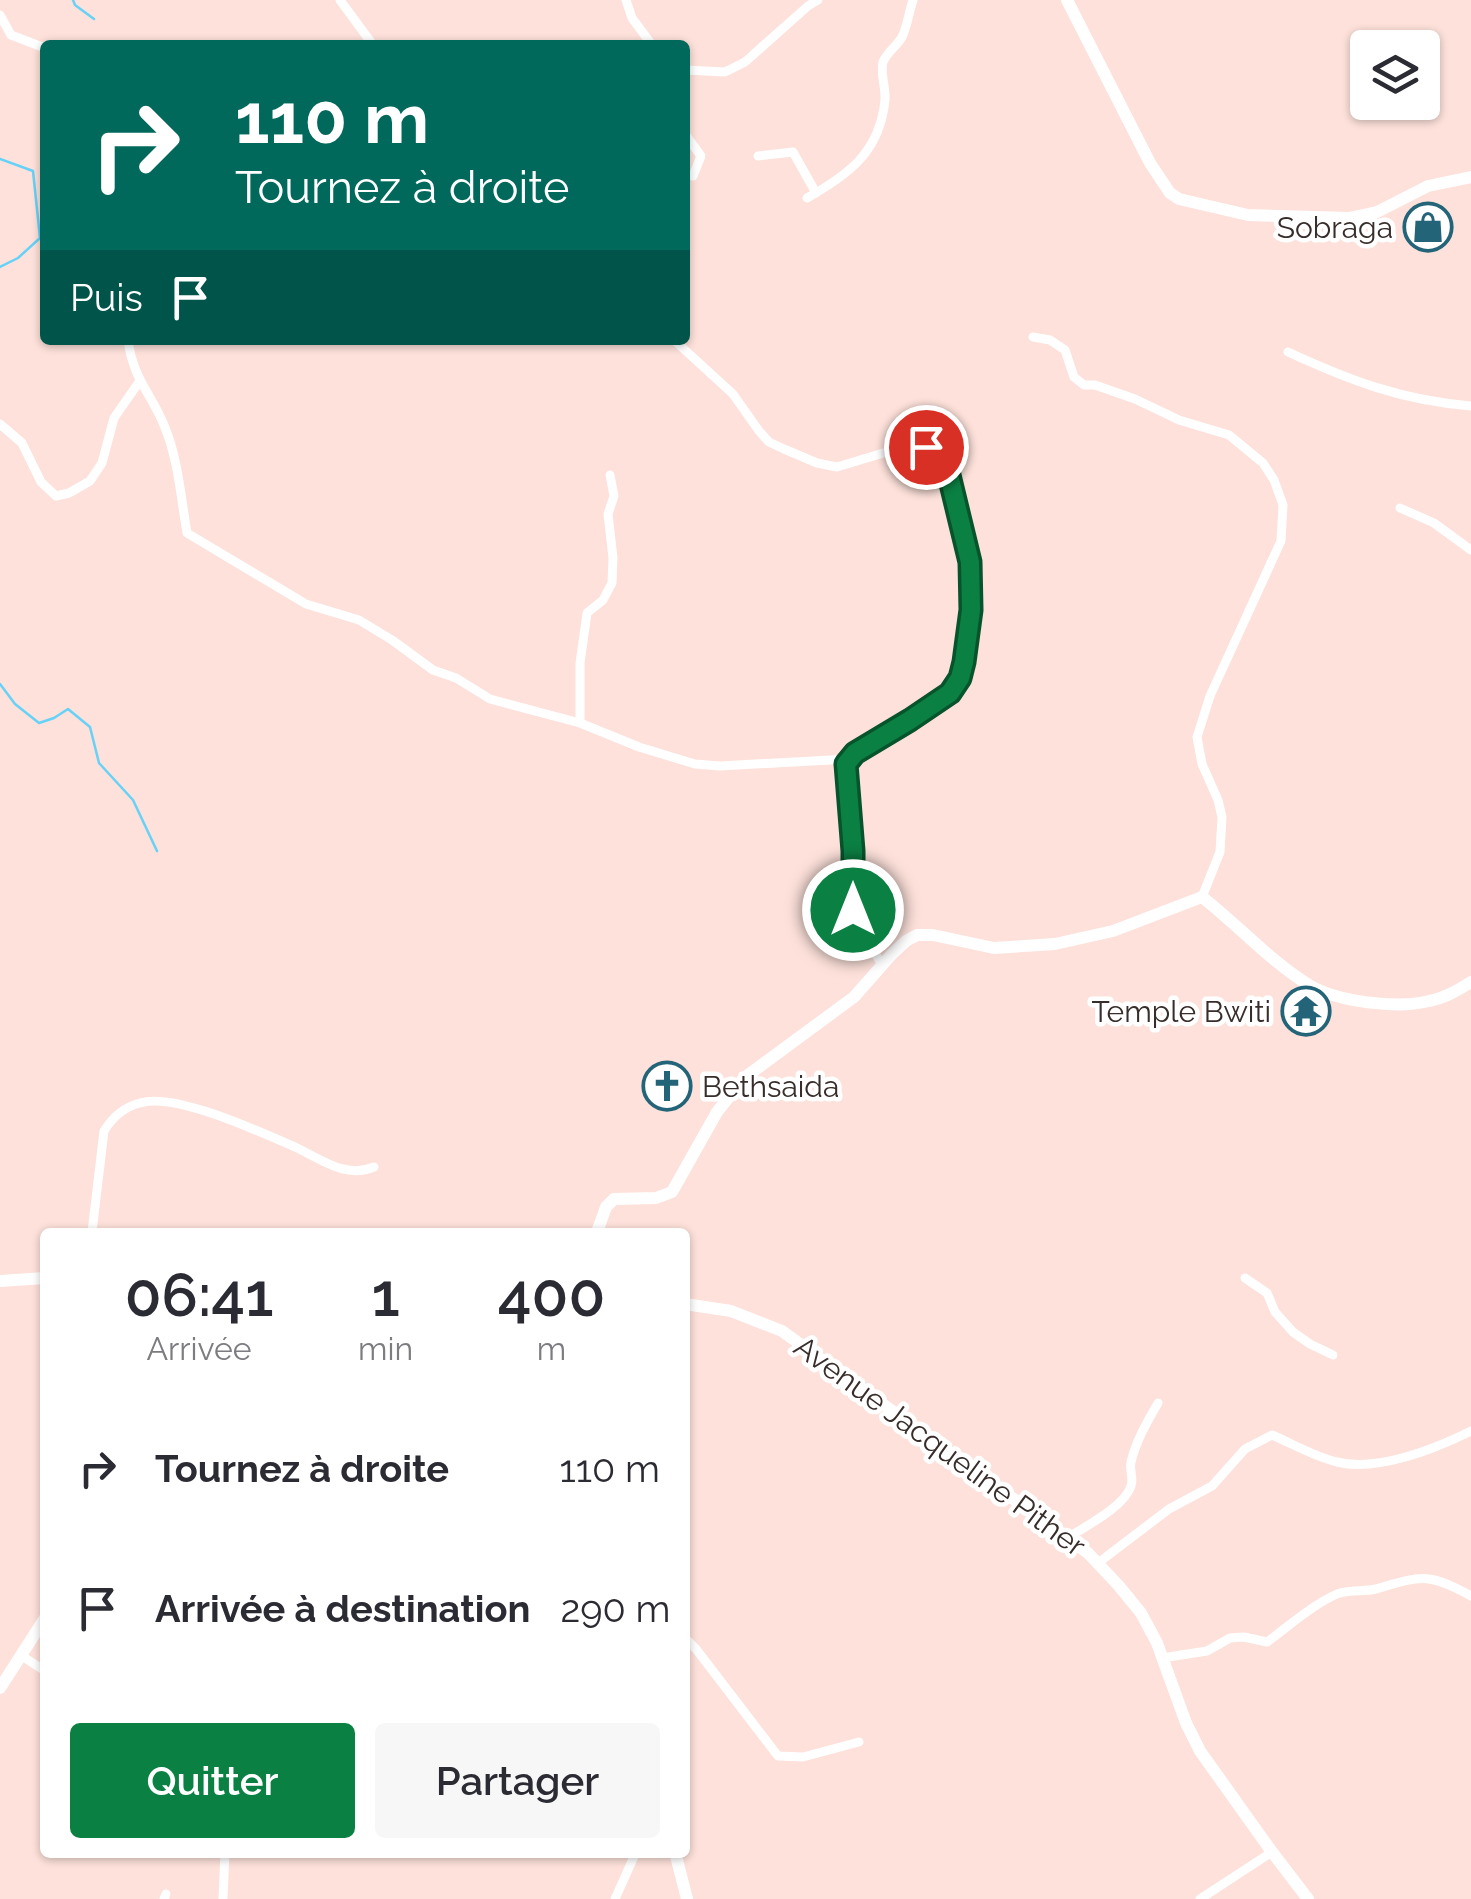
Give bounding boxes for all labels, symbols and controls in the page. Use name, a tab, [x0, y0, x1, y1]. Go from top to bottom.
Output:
map controls	[1350, 30, 1440, 120]
button: layers	[1350, 30, 1440, 120]
text: 110 m	[235, 77, 429, 159]
icon: right	[70, 80, 200, 210]
text: Tournez à droite	[235, 161, 569, 214]
shop icon: Sobraga	[1402, 201, 1454, 253]
place label: Sobraga	[1277, 210, 1393, 245]
icon: arrive	[163, 270, 218, 325]
text: Puis	[70, 275, 143, 320]
pin	[884, 405, 969, 490]
icon: arrive	[899, 420, 954, 475]
position arrow	[801, 858, 905, 962]
temple icon: Temple Bwiti	[1280, 985, 1332, 1037]
place label: Temple Bwiti	[1092, 994, 1271, 1029]
church icon: Bethsaida	[641, 1060, 693, 1112]
place label: Bethsaida	[702, 1069, 839, 1104]
text: 06:41	[125, 1260, 273, 1330]
text: 1	[371, 1260, 400, 1330]
text: 400	[498, 1260, 605, 1330]
street label: Avenue Jacqueline Pither	[788, 1329, 1093, 1564]
text: Arrivée	[146, 1330, 252, 1367]
text: min	[358, 1330, 413, 1367]
text: m	[537, 1330, 566, 1367]
icon: right	[70, 1441, 125, 1496]
text: Tournez à droite	[155, 1446, 449, 1491]
text: 110 m	[560, 1446, 660, 1491]
icon: arrive	[70, 1581, 125, 1636]
text: Arrivée à destination	[155, 1586, 531, 1631]
text: 290 m	[561, 1586, 670, 1631]
button: Quitter	[70, 1723, 355, 1838]
button: Partager	[375, 1723, 660, 1838]

